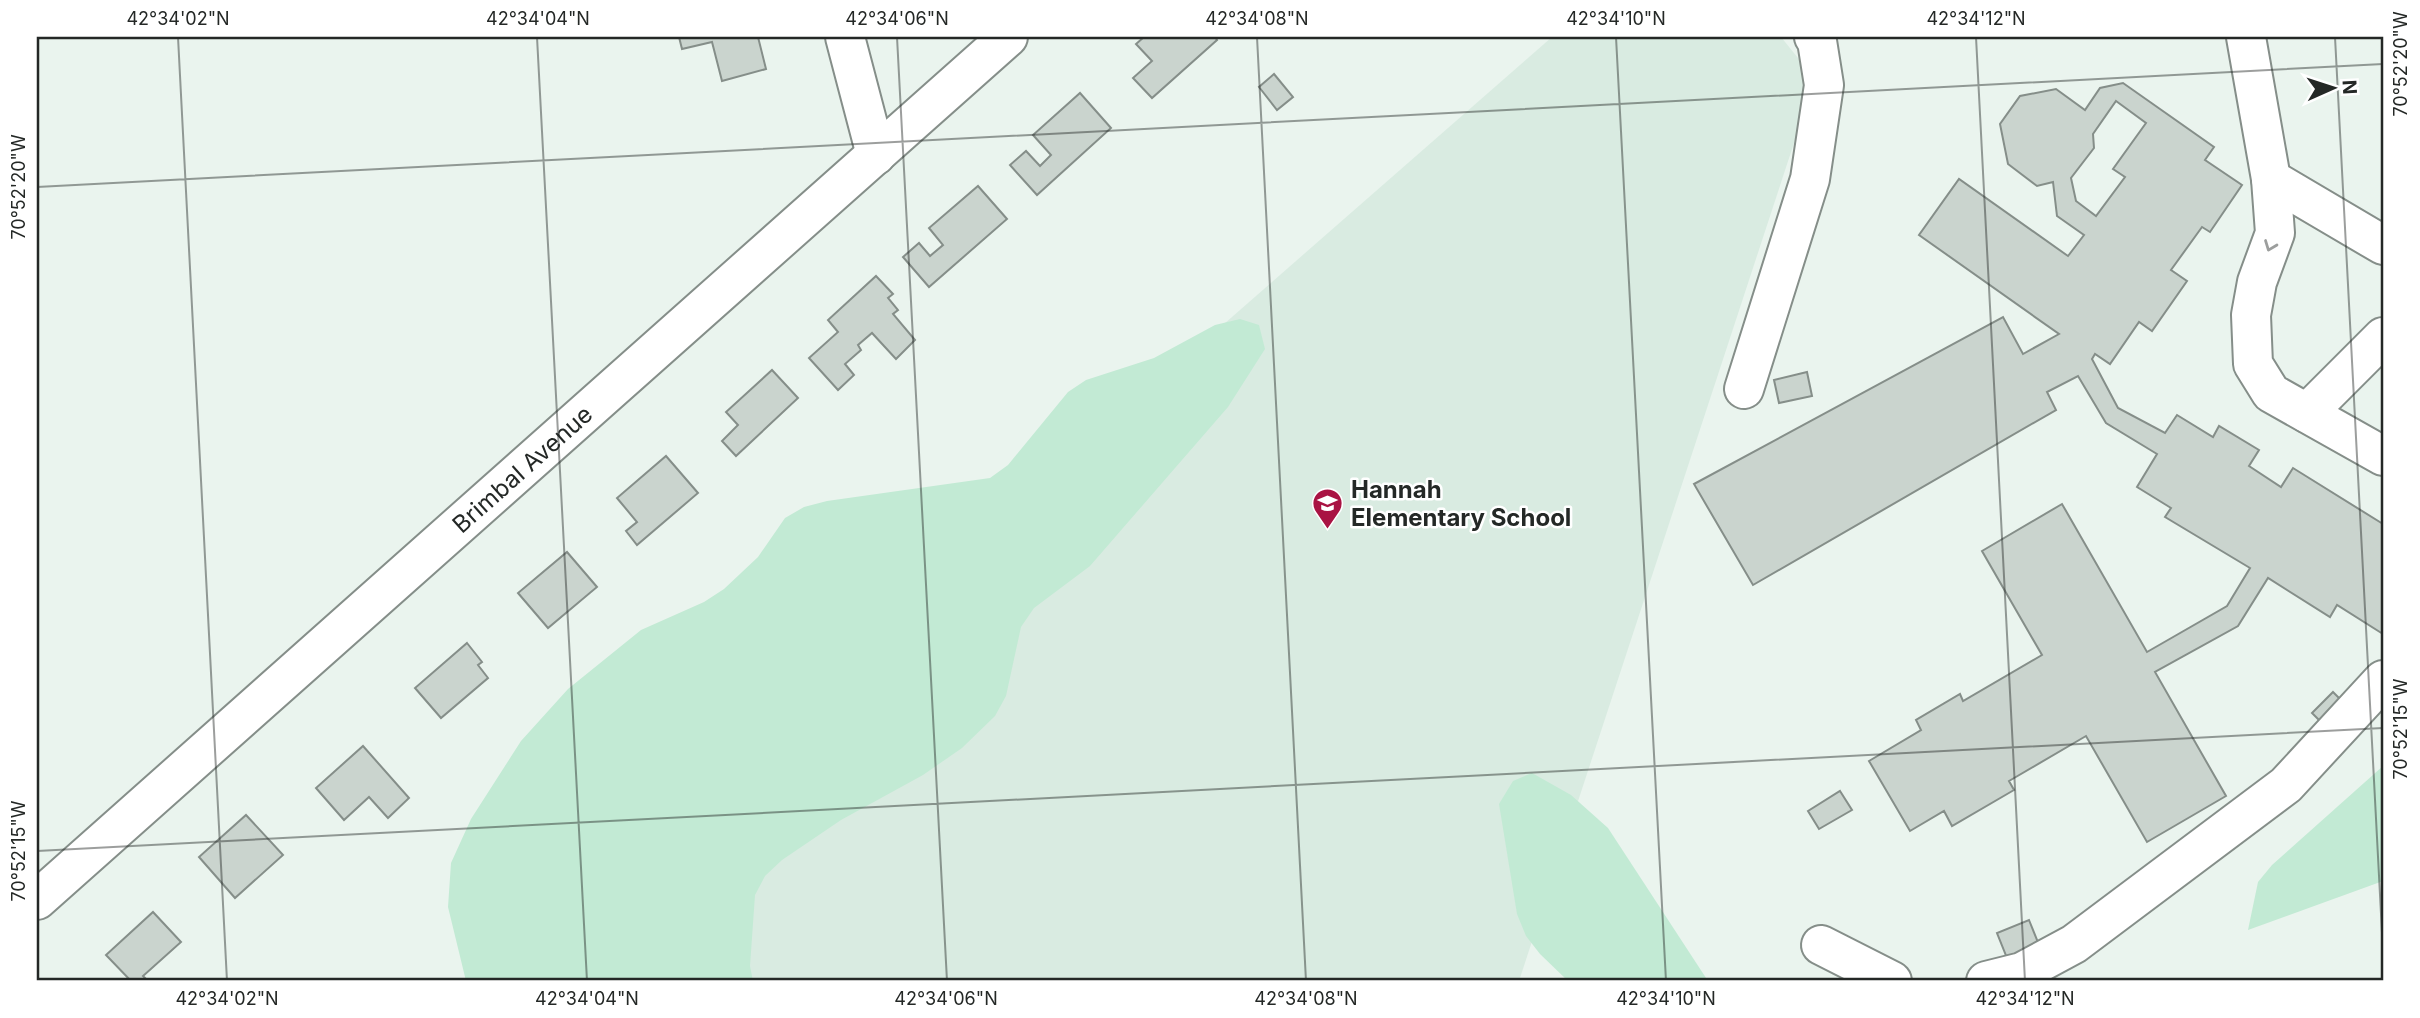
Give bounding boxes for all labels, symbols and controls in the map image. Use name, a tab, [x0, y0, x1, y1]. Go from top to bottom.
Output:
text: 42°34'02"N	[126, 8, 230, 29]
text: 42°34'04"N	[486, 8, 590, 29]
text: 42°34'06"N	[845, 8, 949, 29]
text: 42°34'08"N	[1205, 8, 1309, 29]
text: 42°34'10"N	[1566, 8, 1666, 29]
text: 42°34'12"N	[1926, 8, 2026, 29]
text: 70°52'20"W	[2390, 11, 2411, 117]
north arrow	[2298, 52, 2368, 122]
text: N	[2338, 79, 2361, 95]
text: 70°52'20"W	[8, 134, 29, 240]
one-way arrow	[2265, 240, 2279, 252]
street label: Brimbal Avenue	[446, 399, 598, 539]
place label: Hannah Elementary School	[1351, 475, 1571, 532]
school or university icon: Hannah Elementary School	[1311, 486, 1345, 530]
text: 70°52'15"W	[2390, 678, 2411, 780]
text: 70°52'15"W	[8, 800, 29, 902]
text: 42°34'02"N	[175, 988, 279, 1009]
text: 42°34'04"N	[535, 988, 639, 1009]
text: 42°34'06"N	[894, 988, 998, 1009]
text: 42°34'08"N	[1254, 988, 1358, 1009]
text: 42°34'10"N	[1616, 988, 1716, 1009]
text: 42°34'12"N	[1975, 988, 2075, 1009]

